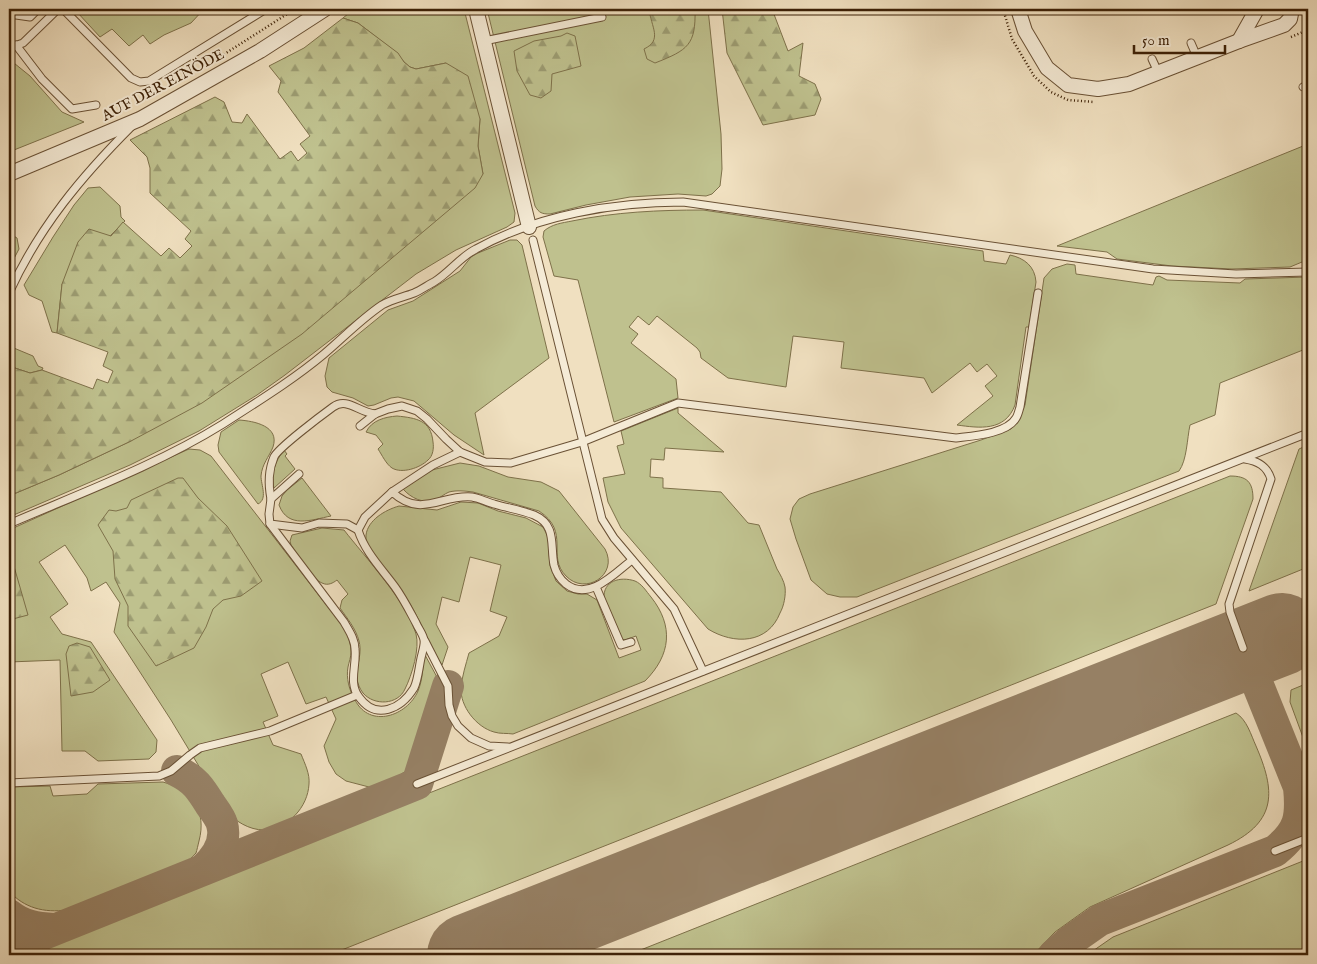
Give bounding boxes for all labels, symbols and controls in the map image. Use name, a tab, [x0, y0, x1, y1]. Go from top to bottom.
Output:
scale bar	[1134, 22, 1226, 54]
text: 50 m	[1142, 31, 1170, 50]
street label: AUF DER EINÖDE	[98, 45, 228, 126]

